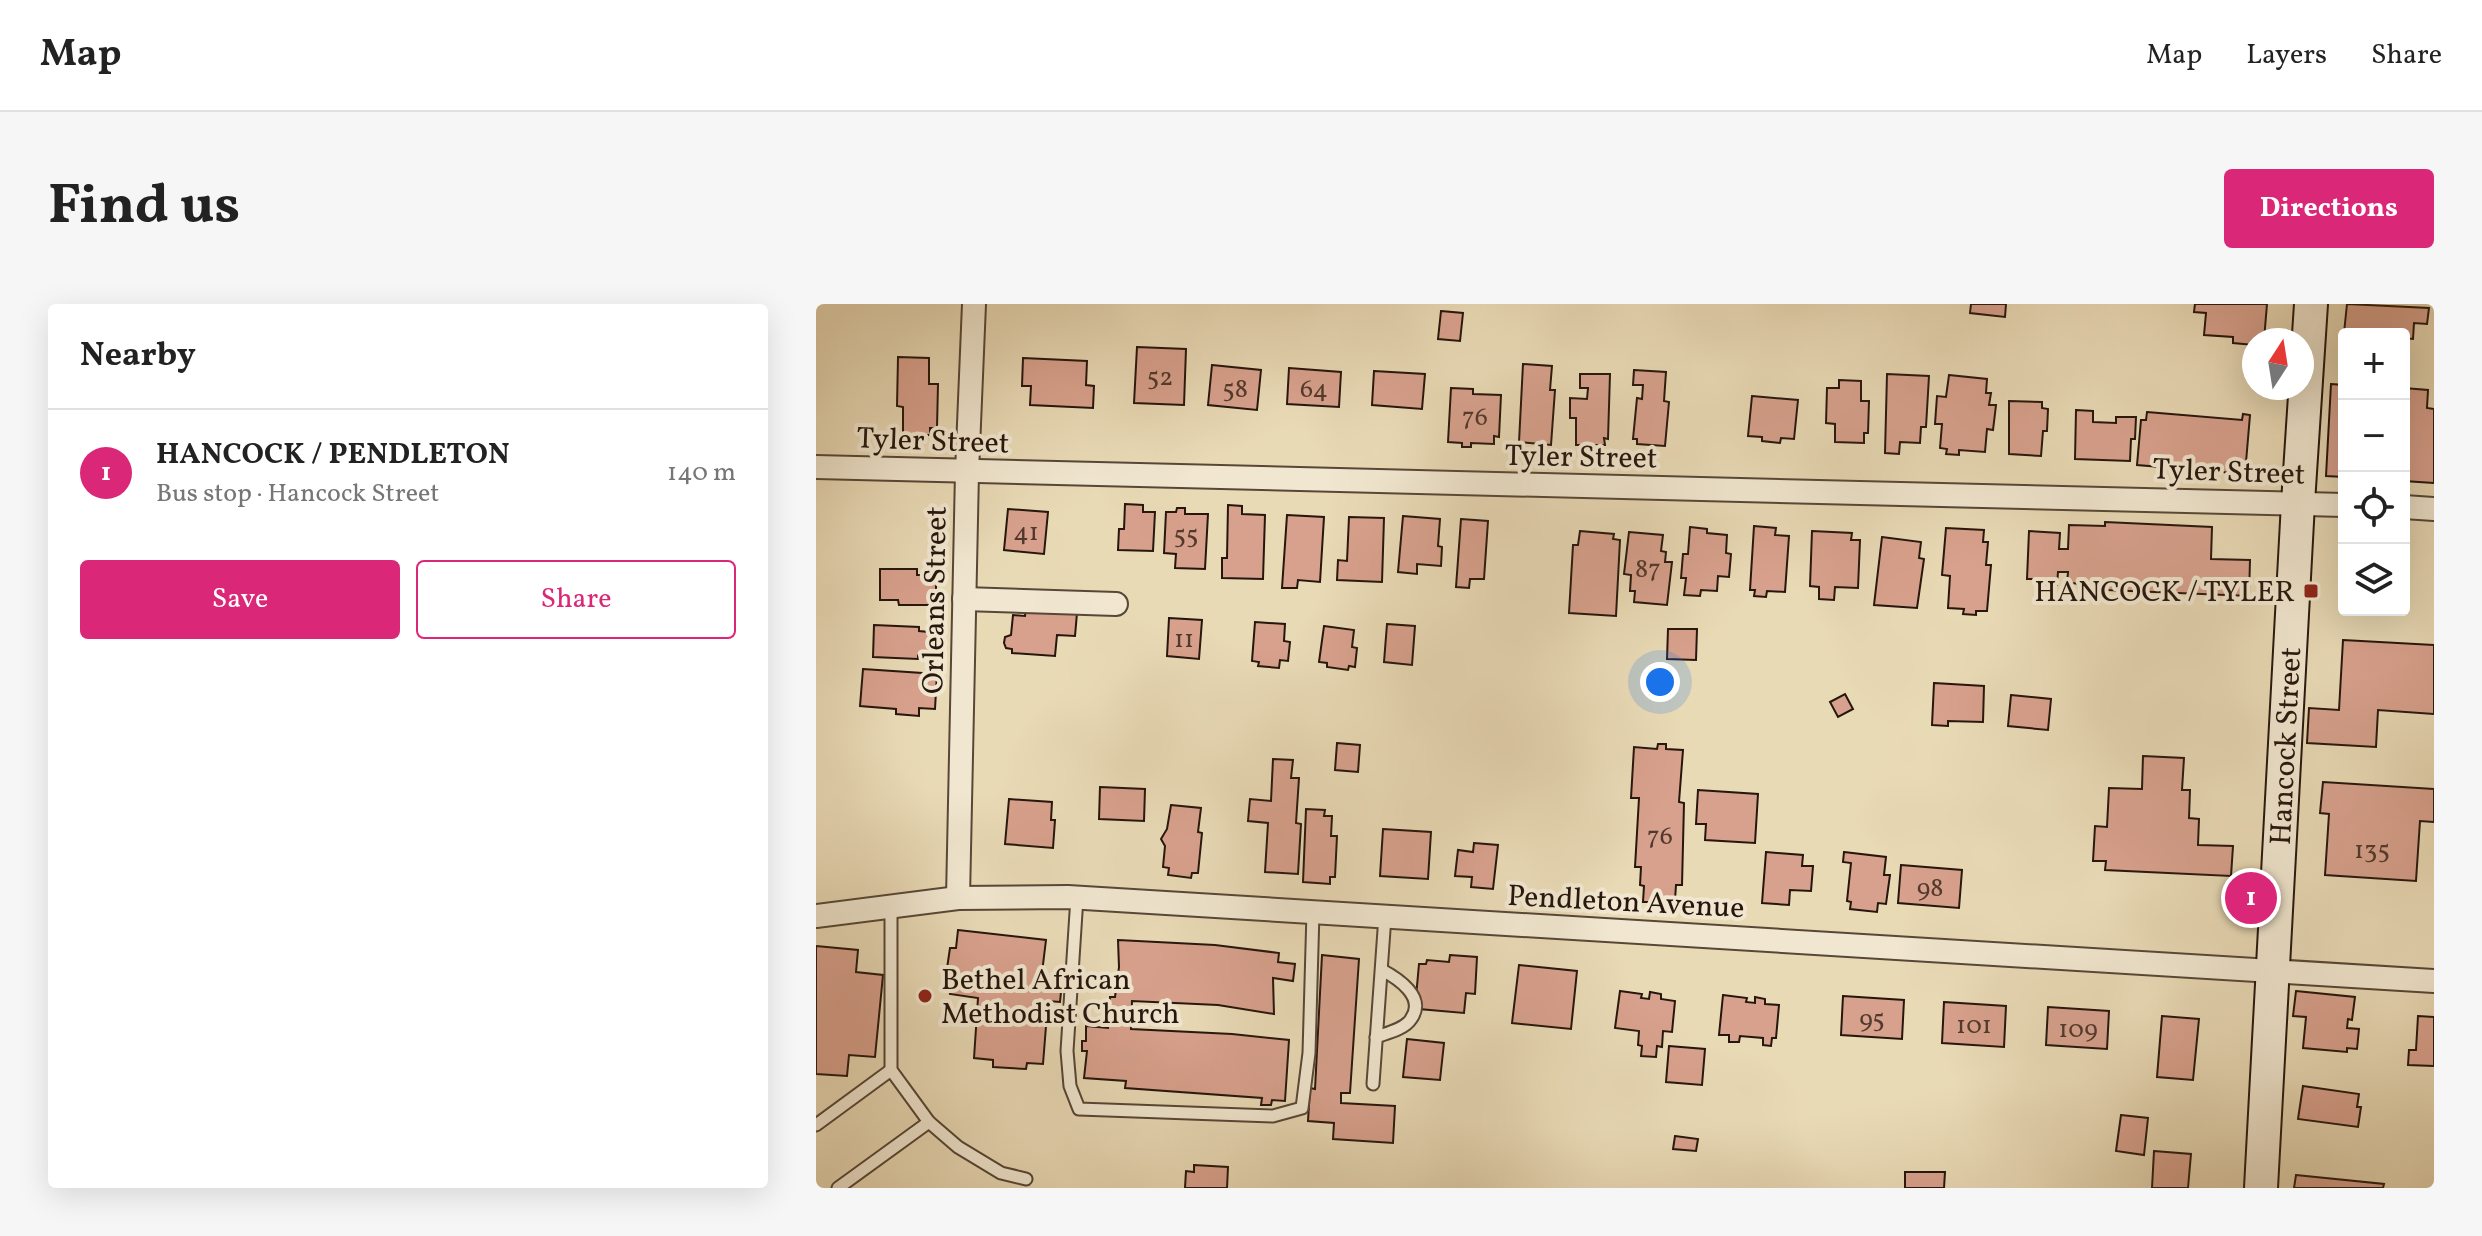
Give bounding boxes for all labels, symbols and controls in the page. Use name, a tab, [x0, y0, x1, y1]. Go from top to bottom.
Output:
text: Map	[40, 29, 121, 82]
text: Map	[2146, 36, 2202, 75]
text: Layers	[2246, 36, 2327, 75]
text: Share	[2371, 36, 2442, 75]
text: Find us	[48, 169, 240, 247]
button: Directions	[2224, 169, 2434, 248]
north arrow	[2242, 328, 2314, 400]
map controls	[2338, 328, 2410, 616]
button: +	[2338, 328, 2410, 400]
text: Nearby	[80, 333, 196, 380]
house number: 52	[1147, 360, 1173, 396]
house number: 58	[1222, 372, 1248, 408]
house number: 64	[1300, 372, 1328, 408]
house number: 76	[1462, 400, 1488, 436]
button: −	[2338, 400, 2410, 472]
street label: Tyler Street	[856, 418, 1010, 466]
text: HANCOCK / PENDLETON	[156, 434, 510, 476]
street label: Tyler Street	[1504, 436, 1658, 480]
street label: Tyler Street	[2152, 449, 2306, 497]
text: 1	[101, 455, 111, 491]
text: 140 m	[667, 455, 736, 491]
button: locate	[2338, 472, 2410, 544]
text: Bus stop · Hancock Street	[156, 476, 439, 512]
street label: Orleans Street	[913, 506, 959, 694]
house number: 41	[1013, 515, 1039, 551]
house number: 55	[1173, 518, 1199, 554]
button: layers	[2338, 544, 2410, 616]
house number: 87	[1635, 552, 1661, 588]
button: Save	[80, 560, 400, 639]
button: Share	[416, 560, 736, 639]
place label: HANCOCK / TYLER	[2034, 572, 2295, 614]
marker: HANCOCK / TYLER	[2302, 582, 2320, 600]
house number: 11	[1174, 622, 1194, 658]
street label: Hancock Street	[2261, 646, 2313, 846]
your location	[1640, 662, 1680, 702]
house number: 76	[1647, 819, 1673, 855]
house number: 135	[2354, 833, 2390, 869]
pin: 1	[2225, 868, 2277, 928]
house number: 98	[1917, 871, 1943, 907]
street label: Pendleton Avenue	[1506, 876, 1745, 930]
place label: Bethel African Methodist Church	[941, 960, 1180, 1036]
marker: Bethel African Methodist Church	[916, 987, 934, 1005]
house number: 95	[1859, 1002, 1885, 1038]
house number: 101	[1956, 1008, 1992, 1044]
house number: 109	[2058, 1012, 2098, 1048]

